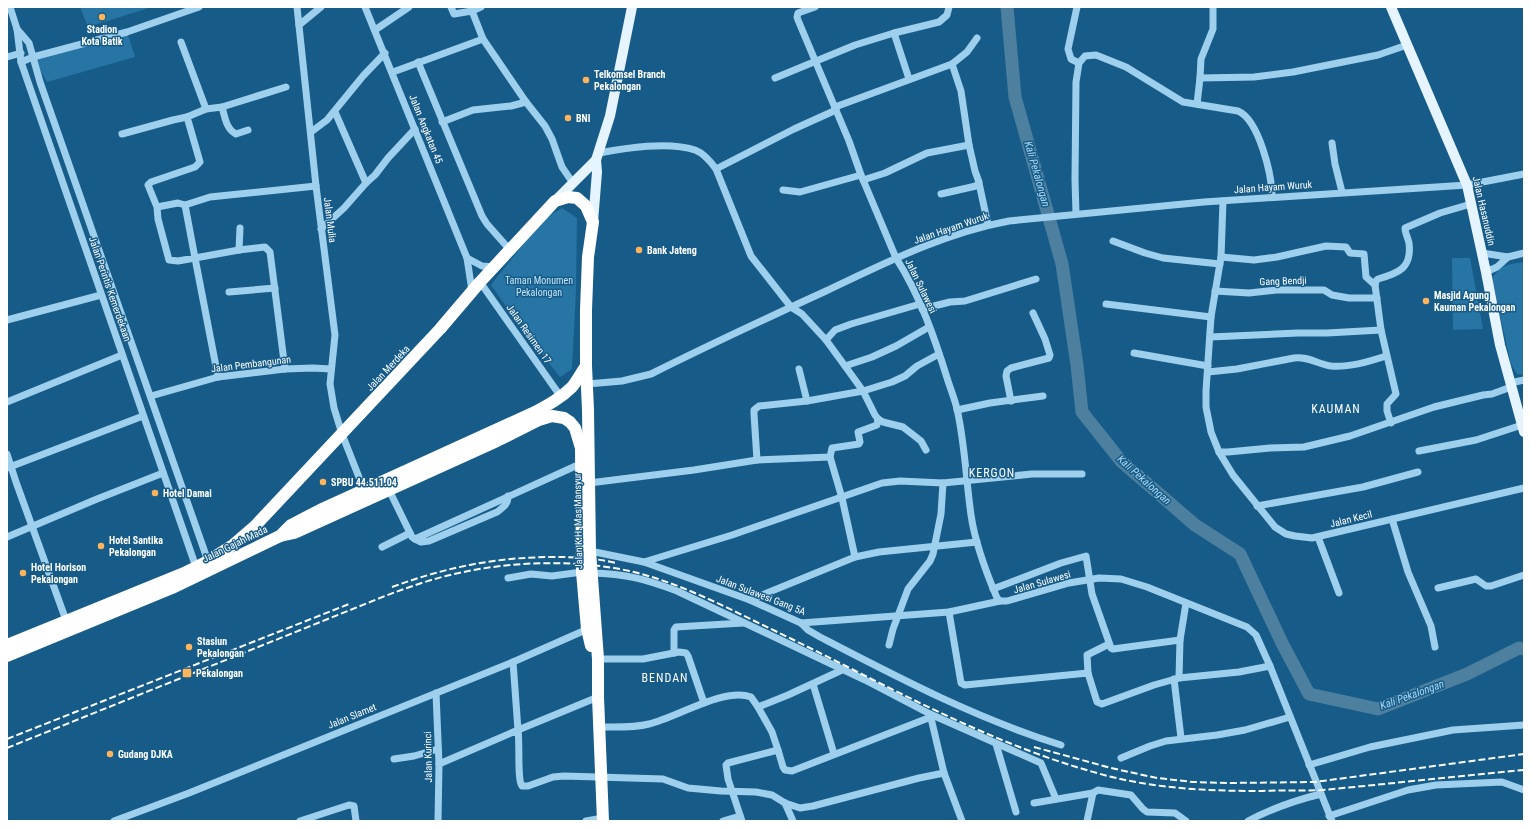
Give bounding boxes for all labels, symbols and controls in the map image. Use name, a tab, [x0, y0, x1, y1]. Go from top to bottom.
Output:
marker: Stadion Kota Batik	[97, 12, 107, 22]
place label: Stadion Kota Batik	[81, 24, 123, 47]
place label: Telkomsel Branch Pekalongan	[594, 69, 666, 92]
marker: Telkomsel Branch Pekalongan	[581, 75, 591, 85]
street label: Jalan Angkatan 45	[407, 93, 445, 165]
marker: BNI	[563, 113, 573, 123]
place label: BNI	[576, 113, 591, 124]
water label: Kali Pekalongan	[1021, 140, 1053, 208]
street label: Jalan Hasanuddin	[1471, 175, 1497, 247]
street label: Jalan Hayam Wuruk	[1234, 179, 1313, 195]
street label: Jalan Mulia	[322, 197, 338, 244]
street label: Jalan Hayam Wuruk	[912, 210, 990, 246]
street label: Jalan Perintis Kemerdekaan	[87, 235, 133, 343]
marker: Bank Jateng	[634, 245, 644, 255]
place label: Bank Jateng	[647, 245, 697, 256]
street label: Jalan Sulawesi	[903, 257, 939, 315]
park label: Taman Monumen Pekalongan	[505, 275, 573, 298]
street label: Gang Bendji	[1259, 275, 1307, 287]
place label: Masjid Agung Kauman Pekalongan	[1434, 290, 1516, 313]
marker: Masjid Agung Kauman Pekalongan	[1421, 296, 1431, 306]
street label: Jalan Resimen 17	[504, 302, 554, 366]
street label: Jalan Merdeka	[364, 343, 412, 393]
street label: Jalan Pembangunan	[210, 354, 292, 374]
district label: KAUMAN	[1311, 402, 1361, 416]
water label: Kali Pekalongan	[1115, 453, 1173, 507]
district label: KERGON	[969, 466, 1015, 480]
street label: Jalan K.H. Mas Mansyur	[572, 473, 584, 569]
marker: SPBU 44.511.04	[318, 477, 328, 487]
place label: SPBU 44.511.04	[331, 477, 397, 488]
marker: Hotel Damai	[150, 488, 160, 498]
place label: Hotel Damai	[163, 488, 212, 499]
street label: Jalan Kecil	[1329, 508, 1373, 530]
street label: Jalan Gajah Mada	[201, 523, 269, 564]
place label: Hotel Santika Pekalongan	[109, 535, 163, 558]
marker: Hotel Santika Pekalongan	[96, 541, 106, 551]
place label: Hotel Horison Pekalongan	[31, 562, 86, 585]
marker: Hotel Horison Pekalongan	[18, 568, 28, 578]
street label: Jalan Sulawesi	[1012, 569, 1072, 595]
street label: Jalan Sulawesi Gang 5A	[715, 573, 807, 617]
place label: Stasiun Pekalongan	[197, 636, 244, 659]
marker: Stasiun Pekalongan	[184, 642, 194, 652]
marker: Pekalongan	[181, 667, 193, 679]
place label: Pekalongan	[196, 668, 243, 679]
district label: BENDAN	[641, 671, 689, 685]
water label: Kali Pekalongan	[1378, 677, 1446, 713]
street label: Jalan Slamet	[326, 701, 378, 731]
street label: Jalan Kurinci	[422, 731, 434, 783]
marker: Gudang DJKA	[105, 749, 115, 759]
place label: Gudang DJKA	[118, 749, 173, 760]

